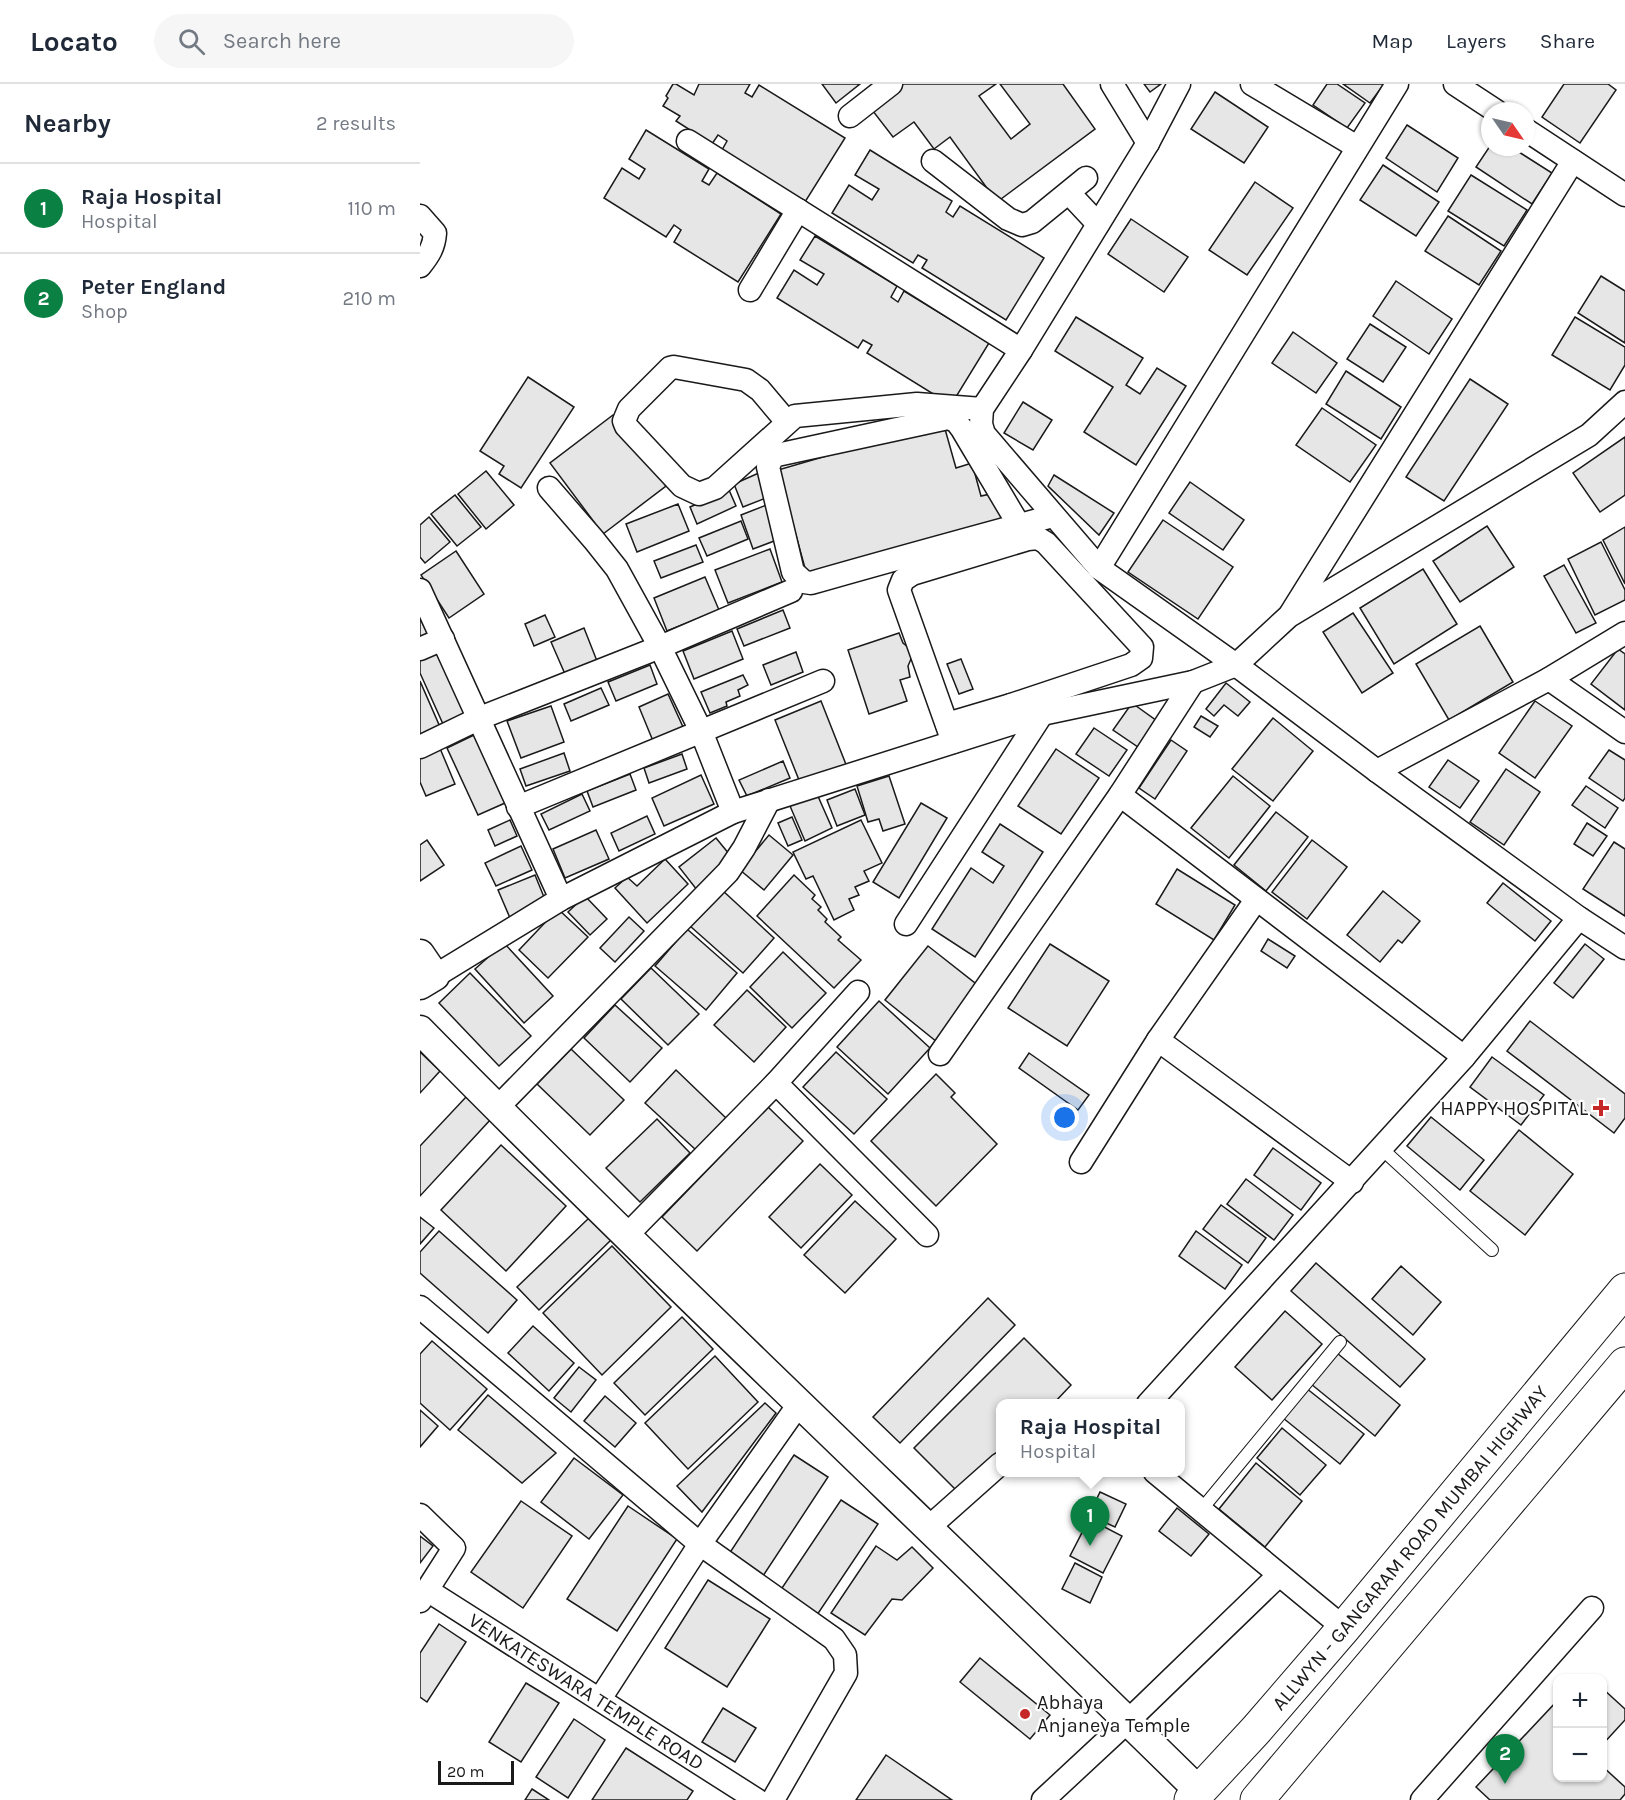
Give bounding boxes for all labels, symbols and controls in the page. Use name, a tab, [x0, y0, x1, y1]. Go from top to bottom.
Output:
search box	[154, 14, 574, 68]
text: Locato	[30, 25, 118, 58]
icon: search	[175, 25, 208, 58]
text: Search here	[223, 28, 341, 54]
text: Map	[1371, 29, 1413, 53]
text: Layers	[1446, 29, 1507, 53]
text: Share	[1540, 29, 1595, 53]
north arrow	[1481, 102, 1535, 156]
text: Nearby	[24, 108, 111, 139]
text: 2 results	[316, 112, 396, 135]
text: Raja Hospital	[81, 184, 222, 210]
text: 1	[40, 197, 47, 220]
text: 110 m	[347, 197, 396, 220]
text: Hospital	[81, 210, 158, 233]
text: Peter England	[81, 274, 226, 300]
text: 2	[37, 287, 50, 310]
text: 210 m	[342, 287, 396, 310]
text: Shop	[81, 300, 128, 323]
place label: HAPPY HOSPITAL	[1440, 1097, 1589, 1120]
marker: HAPPY HOSPITAL	[1592, 1099, 1610, 1117]
your location	[1050, 1103, 1079, 1132]
street label: ALLWYN - GANGARAM ROAD MUMBAI HIGHWAY	[1267, 1381, 1552, 1715]
popup	[996, 1399, 1185, 1477]
text: Raja Hospital	[1020, 1414, 1161, 1440]
text: Hospital	[1020, 1440, 1096, 1463]
pin: 1	[1070, 1496, 1110, 1546]
street label: VENKATESWARA TEMPLE ROAD	[465, 1608, 708, 1775]
map controls	[1553, 1674, 1607, 1782]
button: +	[1553, 1674, 1607, 1728]
place label: Abhaya Anjaneya Temple	[1037, 1691, 1190, 1737]
marker: Abhaya Anjaneya Temple	[1018, 1707, 1032, 1721]
button: −	[1553, 1728, 1607, 1782]
pin: 2	[1486, 1734, 1524, 1784]
scale bar	[438, 1758, 514, 1786]
text: 20 m	[447, 1762, 485, 1781]

